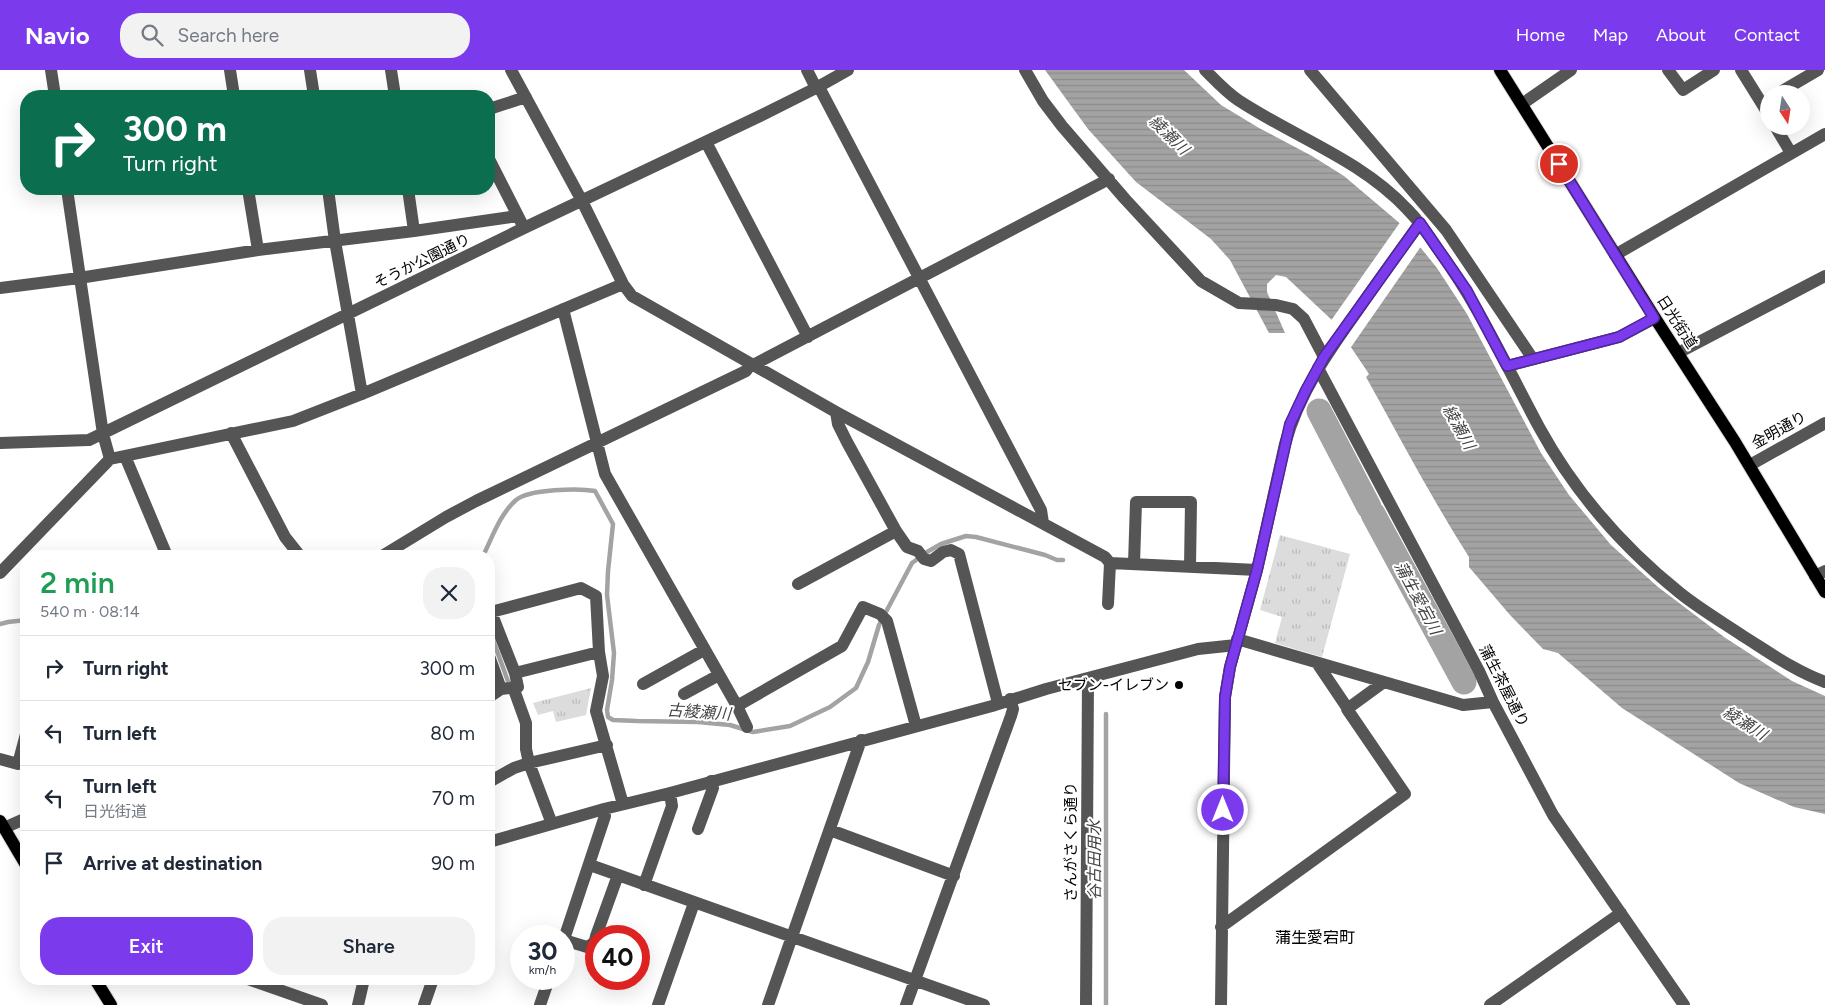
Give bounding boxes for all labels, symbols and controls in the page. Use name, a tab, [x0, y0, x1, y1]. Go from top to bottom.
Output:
search box	[120, 13, 470, 58]
text: Navio	[25, 21, 90, 50]
icon: search	[138, 21, 166, 49]
text: Search here	[178, 24, 279, 47]
text: Home	[1516, 24, 1565, 46]
text: Map	[1593, 24, 1628, 46]
text: About	[1656, 24, 1706, 46]
text: Contact	[1734, 24, 1800, 46]
north arrow	[1760, 85, 1810, 135]
map controls	[1760, 85, 1810, 135]
text: 300 m	[123, 108, 227, 150]
icon: right	[40, 110, 105, 175]
water label: 綾瀬川	[1145, 111, 1194, 160]
pin	[1538, 143, 1580, 185]
text: Turn right	[123, 150, 218, 177]
icon: arrive	[1545, 150, 1573, 178]
street label: そうか公園通り	[371, 230, 473, 292]
street label: 日光街道	[1653, 292, 1701, 352]
water label: 綾瀬川	[1439, 401, 1480, 454]
street label: 金明通り	[1748, 408, 1810, 452]
water label: 蒲生愛宕川	[1391, 558, 1446, 640]
text: 2 min	[40, 564, 115, 601]
button: close	[423, 567, 475, 619]
text: 540 m · 08:14	[40, 602, 140, 621]
street label: 蒲生茶屋通り	[1476, 642, 1532, 730]
icon: right	[40, 654, 68, 682]
text: Turn right	[83, 657, 169, 680]
text: 300 m	[419, 657, 475, 680]
place label: セブン-イレブン	[1058, 676, 1169, 694]
marker: セブン-イレブン	[1173, 679, 1185, 691]
water label: 古綾瀬川	[666, 700, 734, 724]
water label: 綾瀬川	[1720, 702, 1772, 745]
icon: left	[40, 719, 68, 747]
text: Turn left	[83, 722, 157, 745]
text: 80 m	[430, 722, 475, 745]
text: Turn left	[83, 775, 157, 798]
street label: さんがさくら通り	[1062, 782, 1080, 902]
position arrow	[1196, 783, 1248, 835]
icon: left	[40, 784, 68, 812]
text: 70 m	[432, 787, 475, 810]
text: 日光街道	[83, 802, 147, 821]
water label: 谷古田用水	[1085, 818, 1104, 900]
icon: arrive	[40, 849, 68, 877]
text: Arrive at destination	[83, 852, 262, 875]
text: 90 m	[431, 852, 475, 875]
button: Exit	[40, 917, 253, 975]
button: Share	[263, 917, 475, 975]
speed limit sign: 40	[585, 925, 650, 990]
district label: 蒲生愛宕町	[1275, 928, 1355, 947]
text: 30	[527, 936, 558, 966]
text: km/h	[529, 963, 556, 977]

